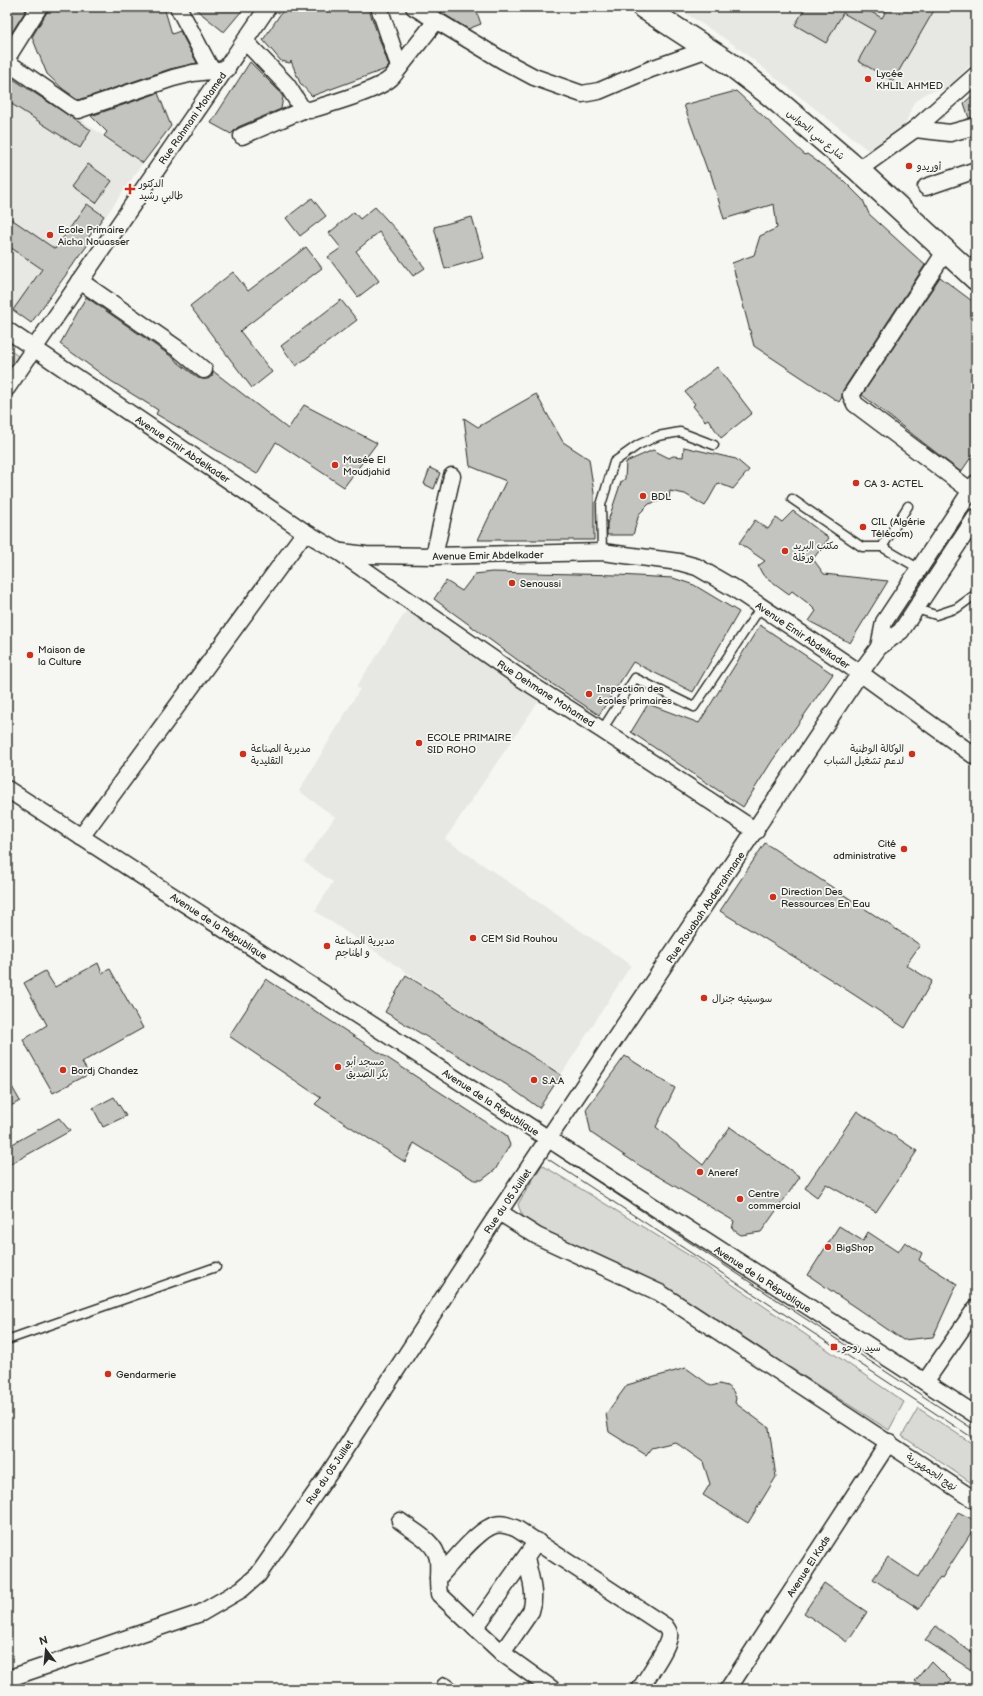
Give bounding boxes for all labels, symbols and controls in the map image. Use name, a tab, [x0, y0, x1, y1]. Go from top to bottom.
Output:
place label: Lycée KHLIL AHMED	[876, 68, 943, 92]
street label: Rue Rahmani Mohamed	[156, 70, 229, 167]
marker: Lycée KHLIL AHMED	[863, 74, 873, 84]
street label: شارع سي الحواس	[782, 107, 847, 165]
marker: أوريدو	[904, 161, 914, 171]
place label: أوريدو	[916, 161, 942, 173]
place label: الدكتور طالبي رشيد	[138, 178, 183, 205]
marker: الدكتور طالبي رشيد	[124, 183, 136, 195]
place label: Ecole Primaire Aicha Nouasser	[58, 224, 130, 248]
marker: Ecole Primaire Aicha Nouasser	[45, 230, 55, 240]
street label: Avenue Emir Abdelkader	[133, 414, 232, 486]
place label: Musée El Moudjahid	[343, 454, 390, 478]
marker: Musée El Moudjahid	[330, 460, 340, 470]
marker: CA 3- ACTEL	[851, 478, 861, 488]
place label: CA 3- ACTEL	[864, 478, 924, 490]
marker: BDL	[638, 491, 648, 501]
place label: BDL	[651, 491, 671, 503]
place label: CIL (Algérie Télécom)	[871, 516, 925, 540]
marker: CIL (Algérie Télécom)	[858, 522, 868, 532]
place label: مكتب البريد ورقلة	[793, 540, 839, 564]
marker: مكتب البريد ورقلة	[780, 546, 790, 556]
street label: Avenue Emir Abdelkader	[432, 549, 544, 563]
marker: Senoussi	[507, 578, 517, 588]
place label: Senoussi	[520, 578, 561, 590]
street label: Avenue Emir Abdelkader	[753, 600, 852, 672]
place label: Maison de la Culture	[38, 644, 85, 668]
marker: Maison de la Culture	[25, 650, 35, 660]
street label: Rue Dehmane Mohamed	[495, 658, 597, 730]
place label: Inspection des écoles primaires	[597, 683, 672, 707]
marker: Inspection des écoles primaires	[584, 689, 594, 699]
place label: ECOLE PRIMAIRE SID ROHO	[427, 732, 512, 756]
marker: ECOLE PRIMAIRE SID ROHO	[414, 738, 424, 748]
place label: مديرية الصناعة التقليدية	[251, 743, 311, 767]
place label: الوكالة الوطنية لدعم تشغيل الشباب	[824, 743, 904, 768]
marker: مديرية الصناعة التقليدية	[238, 749, 248, 759]
marker: الوكالة الوطنية لدعم تشغيل الشباب	[907, 749, 917, 759]
place label: Cité administrative	[833, 838, 896, 862]
marker: Cité administrative	[899, 844, 909, 854]
street label: Rue Rouabah Abderrahmane	[664, 849, 748, 966]
place label: Direction Des Ressources En Eau	[781, 886, 870, 910]
street label: Avenue de la République	[168, 891, 269, 963]
marker: Direction Des Ressources En Eau	[768, 892, 778, 902]
marker: CEM Sid Rouhou	[468, 933, 478, 943]
place label: CEM Sid Rouhou	[481, 933, 558, 945]
place label: مديرية الصناعة و المناجم	[335, 935, 395, 960]
marker: مديرية الصناعة و المناجم	[322, 941, 332, 951]
marker: سوسيتيه جنرال	[699, 993, 709, 1003]
place label: سوسيتيه جنرال	[712, 993, 773, 1005]
place label: مسجد أبو بكر الصديق	[345, 1056, 388, 1080]
marker: مسجد أبو بكر الصديق	[333, 1062, 343, 1072]
marker: Bordj Chandez	[58, 1065, 68, 1075]
place label: Bordj Chandez	[71, 1065, 138, 1077]
street label: Avenue de la République	[440, 1067, 541, 1139]
marker: S.A.A	[529, 1075, 539, 1085]
place label: S.A.A	[542, 1075, 565, 1087]
street label: Rue du 05 Juillet	[482, 1167, 534, 1236]
marker: Aneref	[695, 1167, 705, 1177]
place label: Aneref	[708, 1167, 738, 1179]
place label: Centre commercial	[748, 1188, 800, 1212]
marker: Centre commercial	[735, 1194, 745, 1204]
marker: BigShop	[823, 1242, 833, 1252]
place label: BigShop	[836, 1242, 874, 1254]
street label: Avenue de la République	[712, 1244, 813, 1316]
marker: سيد روحو	[829, 1342, 839, 1352]
place label: سيد روحو	[841, 1342, 881, 1354]
marker: Gendarmerie	[103, 1369, 113, 1379]
place label: Gendarmerie	[116, 1369, 176, 1381]
street label: Rue du 05 Juillet	[304, 1438, 356, 1507]
street label: نهج الجمهورية	[903, 1450, 959, 1494]
street label: Avenue El Kods	[785, 1534, 833, 1599]
north arrow	[26, 1630, 66, 1670]
text: N	[38, 1633, 49, 1648]

